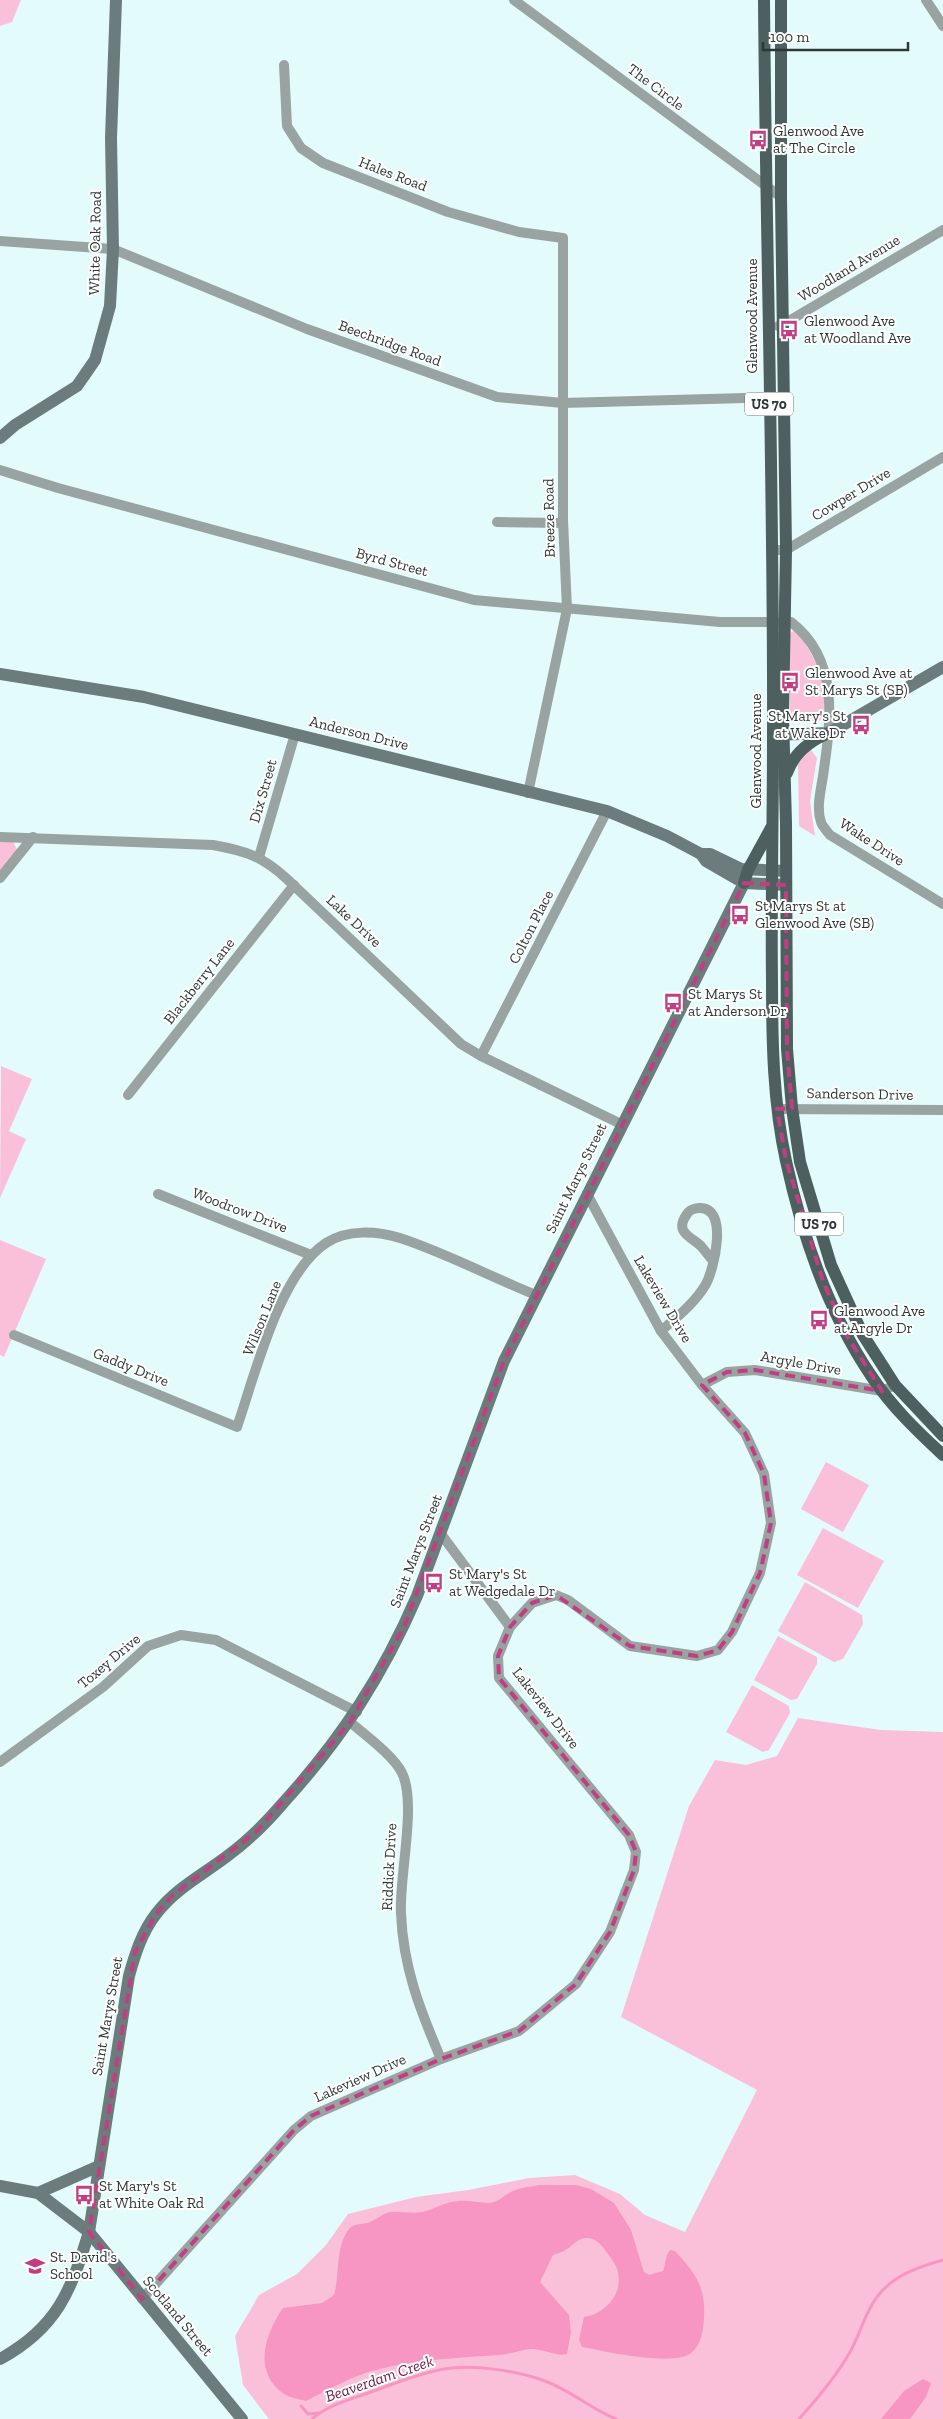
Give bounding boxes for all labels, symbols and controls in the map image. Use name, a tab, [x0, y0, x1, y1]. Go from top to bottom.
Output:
scale bar	[763, 20, 908, 52]
text: 100 m	[770, 28, 809, 46]
street label: The Circle	[624, 60, 688, 114]
place label: Glenwood Ave at The Circle	[773, 122, 864, 157]
bus stop icon: Glenwood Ave at The Circle	[747, 129, 769, 151]
street label: Hales Road	[356, 153, 430, 196]
street label: White Oak Road	[85, 190, 105, 295]
street label: Woodland Avenue	[795, 231, 903, 305]
street label: Glenwood Avenue	[743, 258, 761, 374]
place label: Glenwood Ave at Woodland Ave	[804, 312, 911, 347]
street label: Beechridge Road	[336, 316, 445, 370]
bus stop icon: Glenwood Ave at Woodland Ave	[778, 319, 800, 341]
road number: US 70	[745, 392, 793, 416]
street label: Cowper Drive	[808, 463, 894, 525]
street label: Breeze Road	[539, 478, 559, 558]
street label: Byrd Street	[354, 544, 431, 580]
place label: Glenwood Ave at St Marys St (SB)	[805, 664, 913, 699]
bus stop icon: Glenwood Ave at St Marys St (SB)	[779, 671, 801, 693]
street label: Glenwood Avenue	[747, 693, 765, 809]
place label: St Mary's St at Wake Dr	[768, 707, 846, 742]
street label: Anderson Drive	[308, 712, 410, 754]
bus stop icon: St Mary's St at Wake Dr	[850, 714, 872, 736]
street label: Dix Street	[245, 757, 281, 825]
street label: Wake Drive	[836, 814, 908, 870]
street label: Colton Place	[505, 887, 557, 967]
street label: Lake Drive	[323, 891, 385, 951]
place label: St Marys St at Glenwood Ave (SB)	[755, 897, 874, 932]
bus stop icon: St Marys St at Glenwood Ave (SB)	[729, 904, 751, 926]
street label: Blackberry Lane	[160, 934, 238, 1028]
place label: St Marys St at Anderson Dr	[688, 985, 787, 1020]
bus stop icon: St Marys St at Anderson Dr	[662, 992, 684, 1014]
street label: Sanderson Drive	[806, 1084, 914, 1104]
street label: Saint Marys Street	[541, 1119, 611, 1236]
street label: Woodrow Drive	[190, 1184, 290, 1236]
road number: US 70	[795, 1212, 843, 1236]
street label: Lakeview Drive	[630, 1252, 696, 1346]
street label: Wilson Lane	[239, 1278, 285, 1358]
place label: Glenwood Ave at Argyle Dr	[834, 1302, 925, 1337]
bus stop icon: Glenwood Ave at Argyle Dr	[808, 1309, 830, 1331]
street label: Gaddy Drive	[91, 1344, 171, 1390]
street label: Argyle Drive	[759, 1347, 843, 1379]
street label: Saint Marys Street	[386, 1491, 446, 1611]
place label: St Mary's St at Wedgedale Dr	[449, 1565, 555, 1600]
bus stop icon: St Mary's St at Wedgedale Dr	[423, 1572, 445, 1594]
street label: Toxey Drive	[74, 1630, 144, 1692]
street label: Lakeview Drive	[509, 1664, 583, 1752]
street label: Riddick Drive	[378, 1823, 400, 1911]
street label: Saint Marys Street	[88, 1955, 126, 2077]
street label: Lakeview Drive	[311, 2050, 409, 2106]
place label: St Mary's St at White Oak Rd	[99, 2177, 205, 2212]
bus stop icon: St Mary's St at White Oak Rd	[73, 2184, 95, 2206]
place label: St. David's School	[50, 2248, 117, 2283]
school or university icon: St. David's School	[24, 2255, 46, 2277]
street label: Scotland Street	[139, 2272, 217, 2360]
water label: Beaverdam Creek	[323, 2351, 436, 2406]

